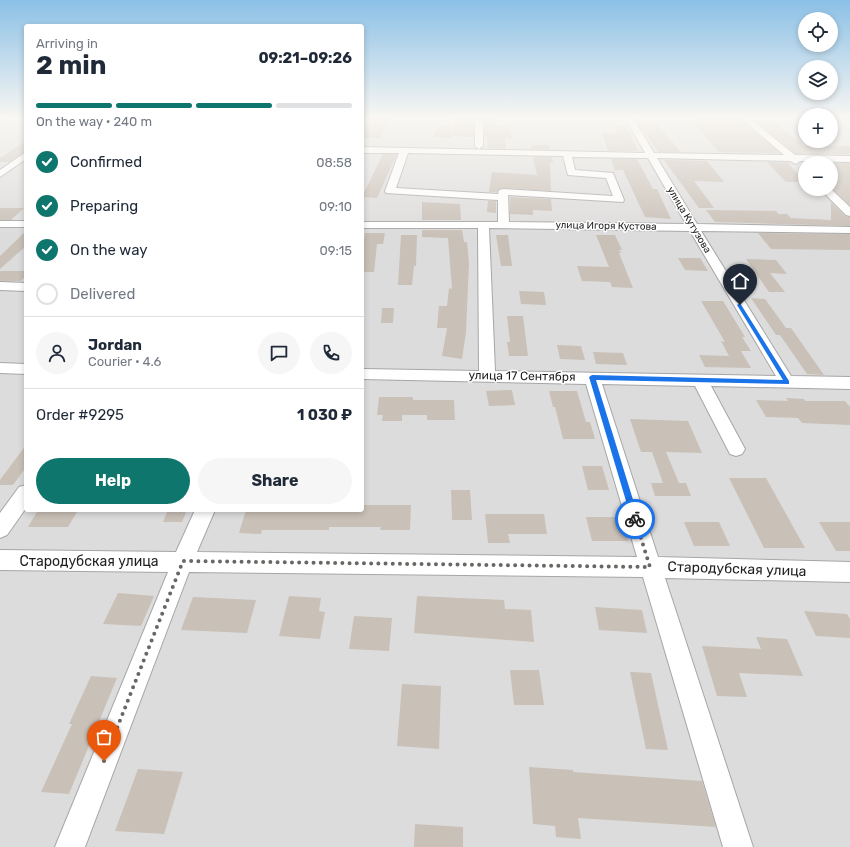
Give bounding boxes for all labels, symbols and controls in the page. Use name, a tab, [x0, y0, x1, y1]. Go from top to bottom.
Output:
map controls	[798, 12, 838, 196]
button: locate	[798, 12, 838, 52]
text: Arriving in	[36, 36, 98, 51]
text: 09:21–09:26	[258, 49, 352, 67]
text: 2 min	[36, 50, 106, 81]
button: layers	[798, 60, 838, 100]
button: +	[798, 108, 838, 148]
text: On the way · 240 m	[36, 114, 152, 129]
icon: check	[36, 151, 58, 173]
text: Confirmed	[70, 153, 142, 171]
text: 08:58	[316, 155, 352, 170]
button: −	[798, 156, 838, 196]
street label: улица Кутузова	[664, 185, 714, 255]
icon: check	[36, 195, 58, 217]
text: Preparing	[70, 197, 138, 215]
text: 09:10	[319, 199, 352, 214]
street label: улица Игоря Кустова	[555, 219, 657, 233]
icon: check	[36, 239, 58, 261]
text: On the way	[70, 241, 148, 259]
text: 09:15	[319, 243, 352, 258]
pin	[723, 264, 757, 305]
icon: home	[729, 270, 751, 292]
text: Delivered	[70, 285, 135, 303]
button: person	[36, 332, 78, 374]
button: chat	[258, 332, 300, 374]
button: phone	[310, 332, 352, 374]
text: Jordan	[88, 336, 142, 354]
text: Courier · 4.6	[88, 354, 161, 369]
street label: улица 17 Сентября	[468, 368, 576, 384]
text: Order #9295	[36, 406, 124, 424]
text: 1 030 ₽	[297, 406, 352, 424]
button: Help	[36, 458, 190, 504]
button: Share	[198, 458, 352, 504]
courier	[615, 499, 655, 539]
icon: bike	[624, 508, 646, 530]
street label: Стародубская улица	[19, 553, 159, 570]
street label: Стародубская улица	[667, 558, 807, 580]
pin	[87, 720, 121, 761]
icon: bag	[93, 726, 115, 748]

